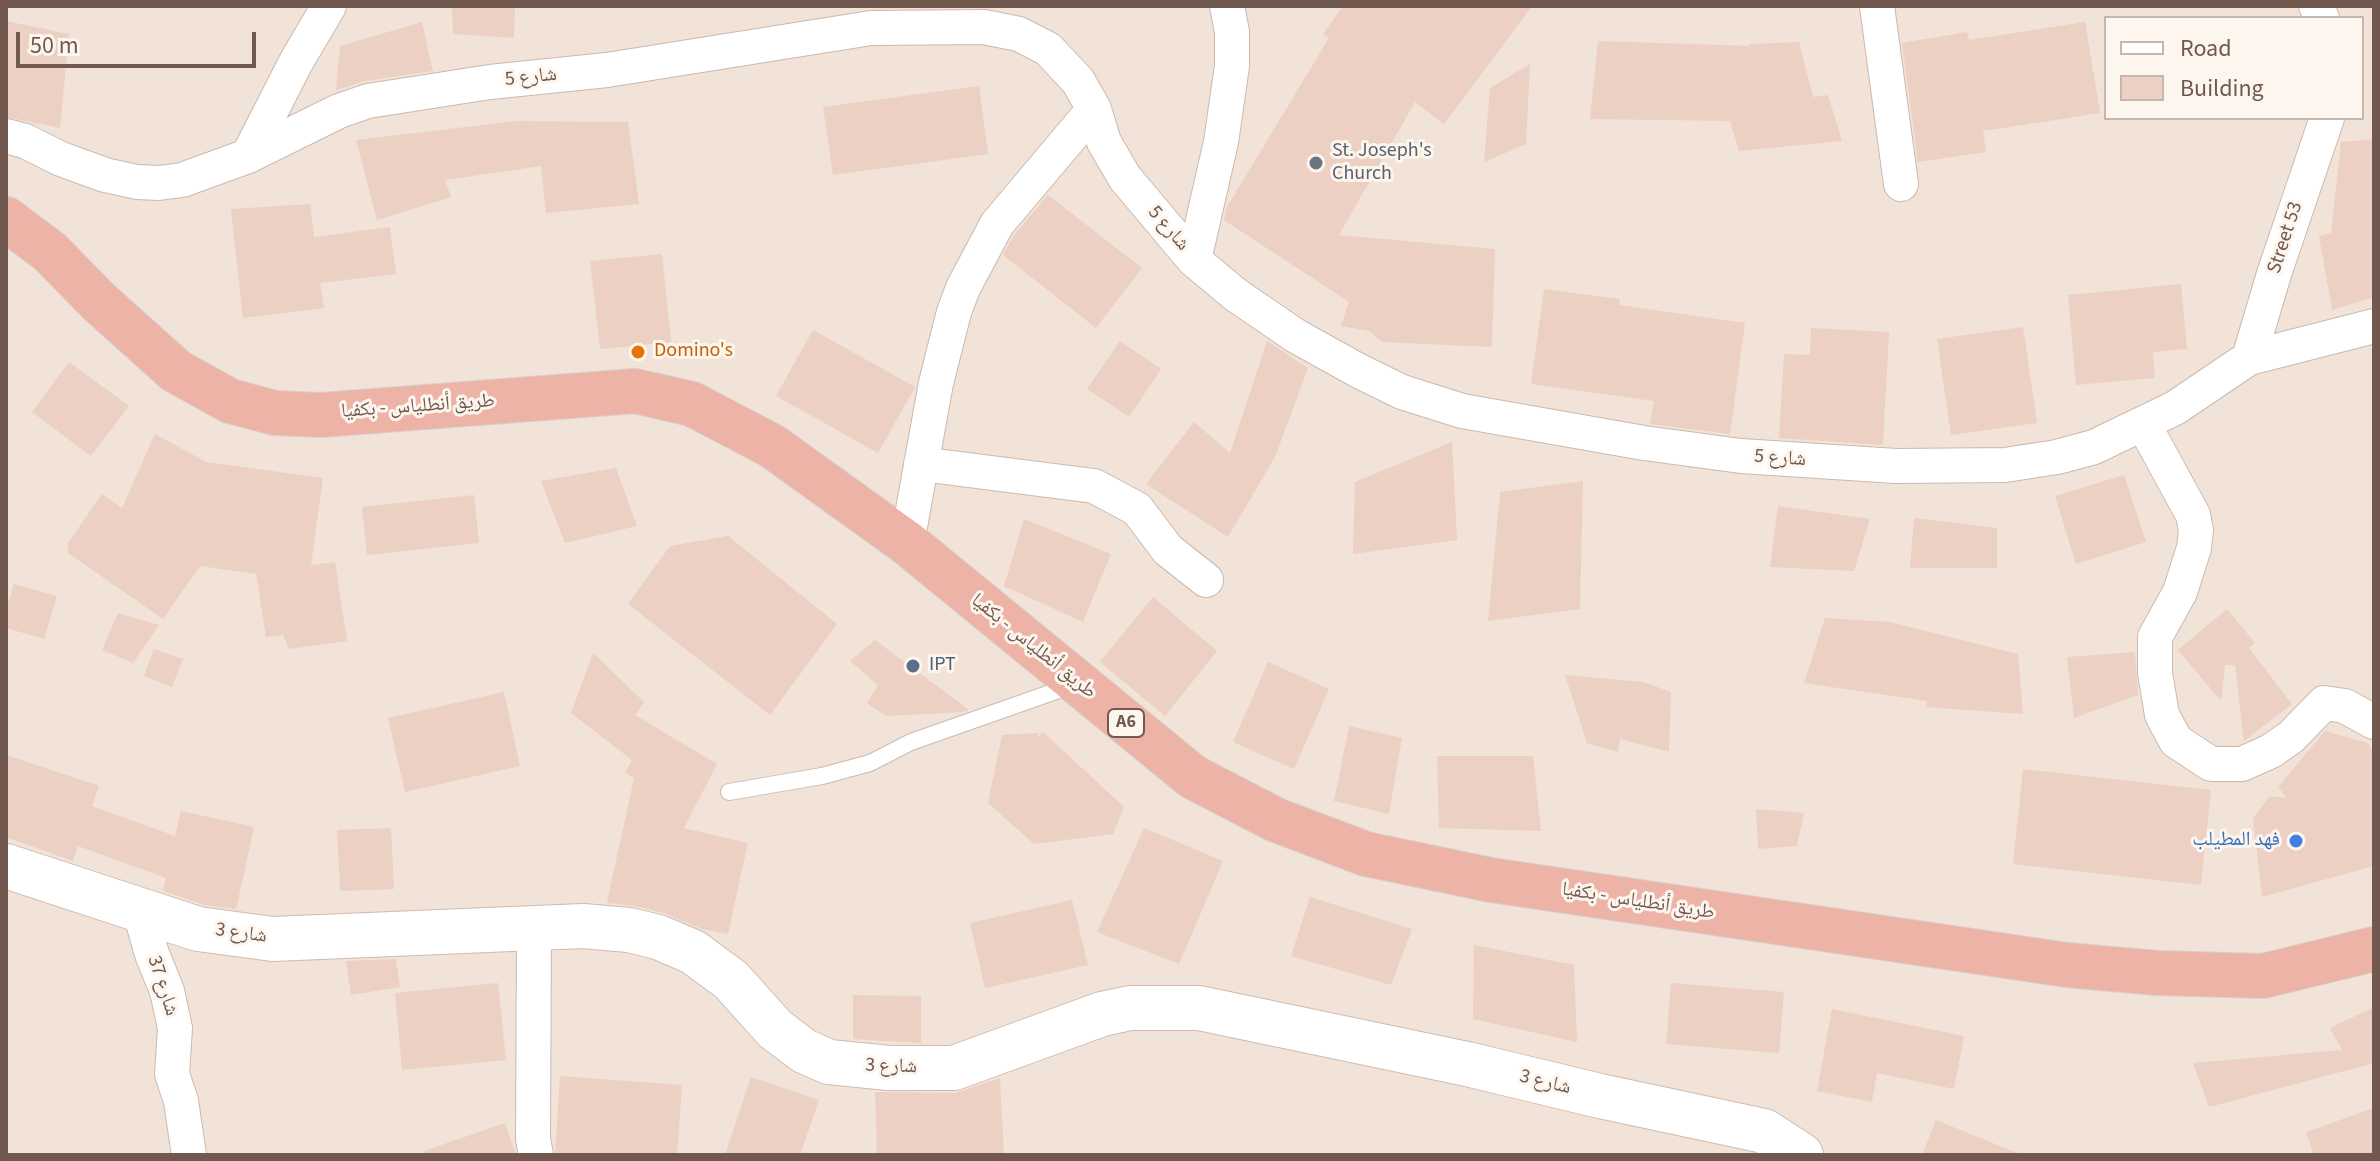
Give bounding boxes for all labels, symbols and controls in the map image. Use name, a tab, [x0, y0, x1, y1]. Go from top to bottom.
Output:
scale bar	[20, 16, 260, 66]
legend	[2104, 16, 2364, 120]
text: 50 m	[30, 28, 79, 63]
text: Road	[2180, 31, 2232, 66]
street label: شارع 5	[504, 63, 558, 93]
text: Building	[2180, 71, 2264, 106]
place label: St. Joseph's Church	[1332, 140, 1432, 187]
marker: St. Joseph's Church	[1307, 154, 1325, 172]
street label: Street 53	[2263, 199, 2309, 277]
street label: شارع 5	[1142, 202, 1194, 256]
place label: Domino's	[654, 340, 733, 364]
marker: Domino's	[629, 343, 647, 361]
street label: طريق أنطلياس - بكفيا	[340, 390, 496, 424]
street label: شارع 5	[1753, 445, 1807, 473]
street label: طريق أنطلياس - بكفيا	[966, 589, 1100, 705]
place label: IPT	[929, 654, 956, 678]
marker: IPT	[904, 657, 922, 675]
road number: A6	[1108, 709, 1144, 737]
place label: فهد المطيلب	[2192, 829, 2280, 853]
marker: فهد المطيلب	[2287, 832, 2305, 850]
street label: طريق أنطلياس - بكفيا	[1560, 878, 1716, 926]
street label: شارع 3	[214, 919, 268, 949]
street label: شارع 37	[141, 953, 183, 1019]
street label: شارع 3	[865, 1054, 917, 1080]
street label: شارع 3	[1517, 1065, 1573, 1101]

